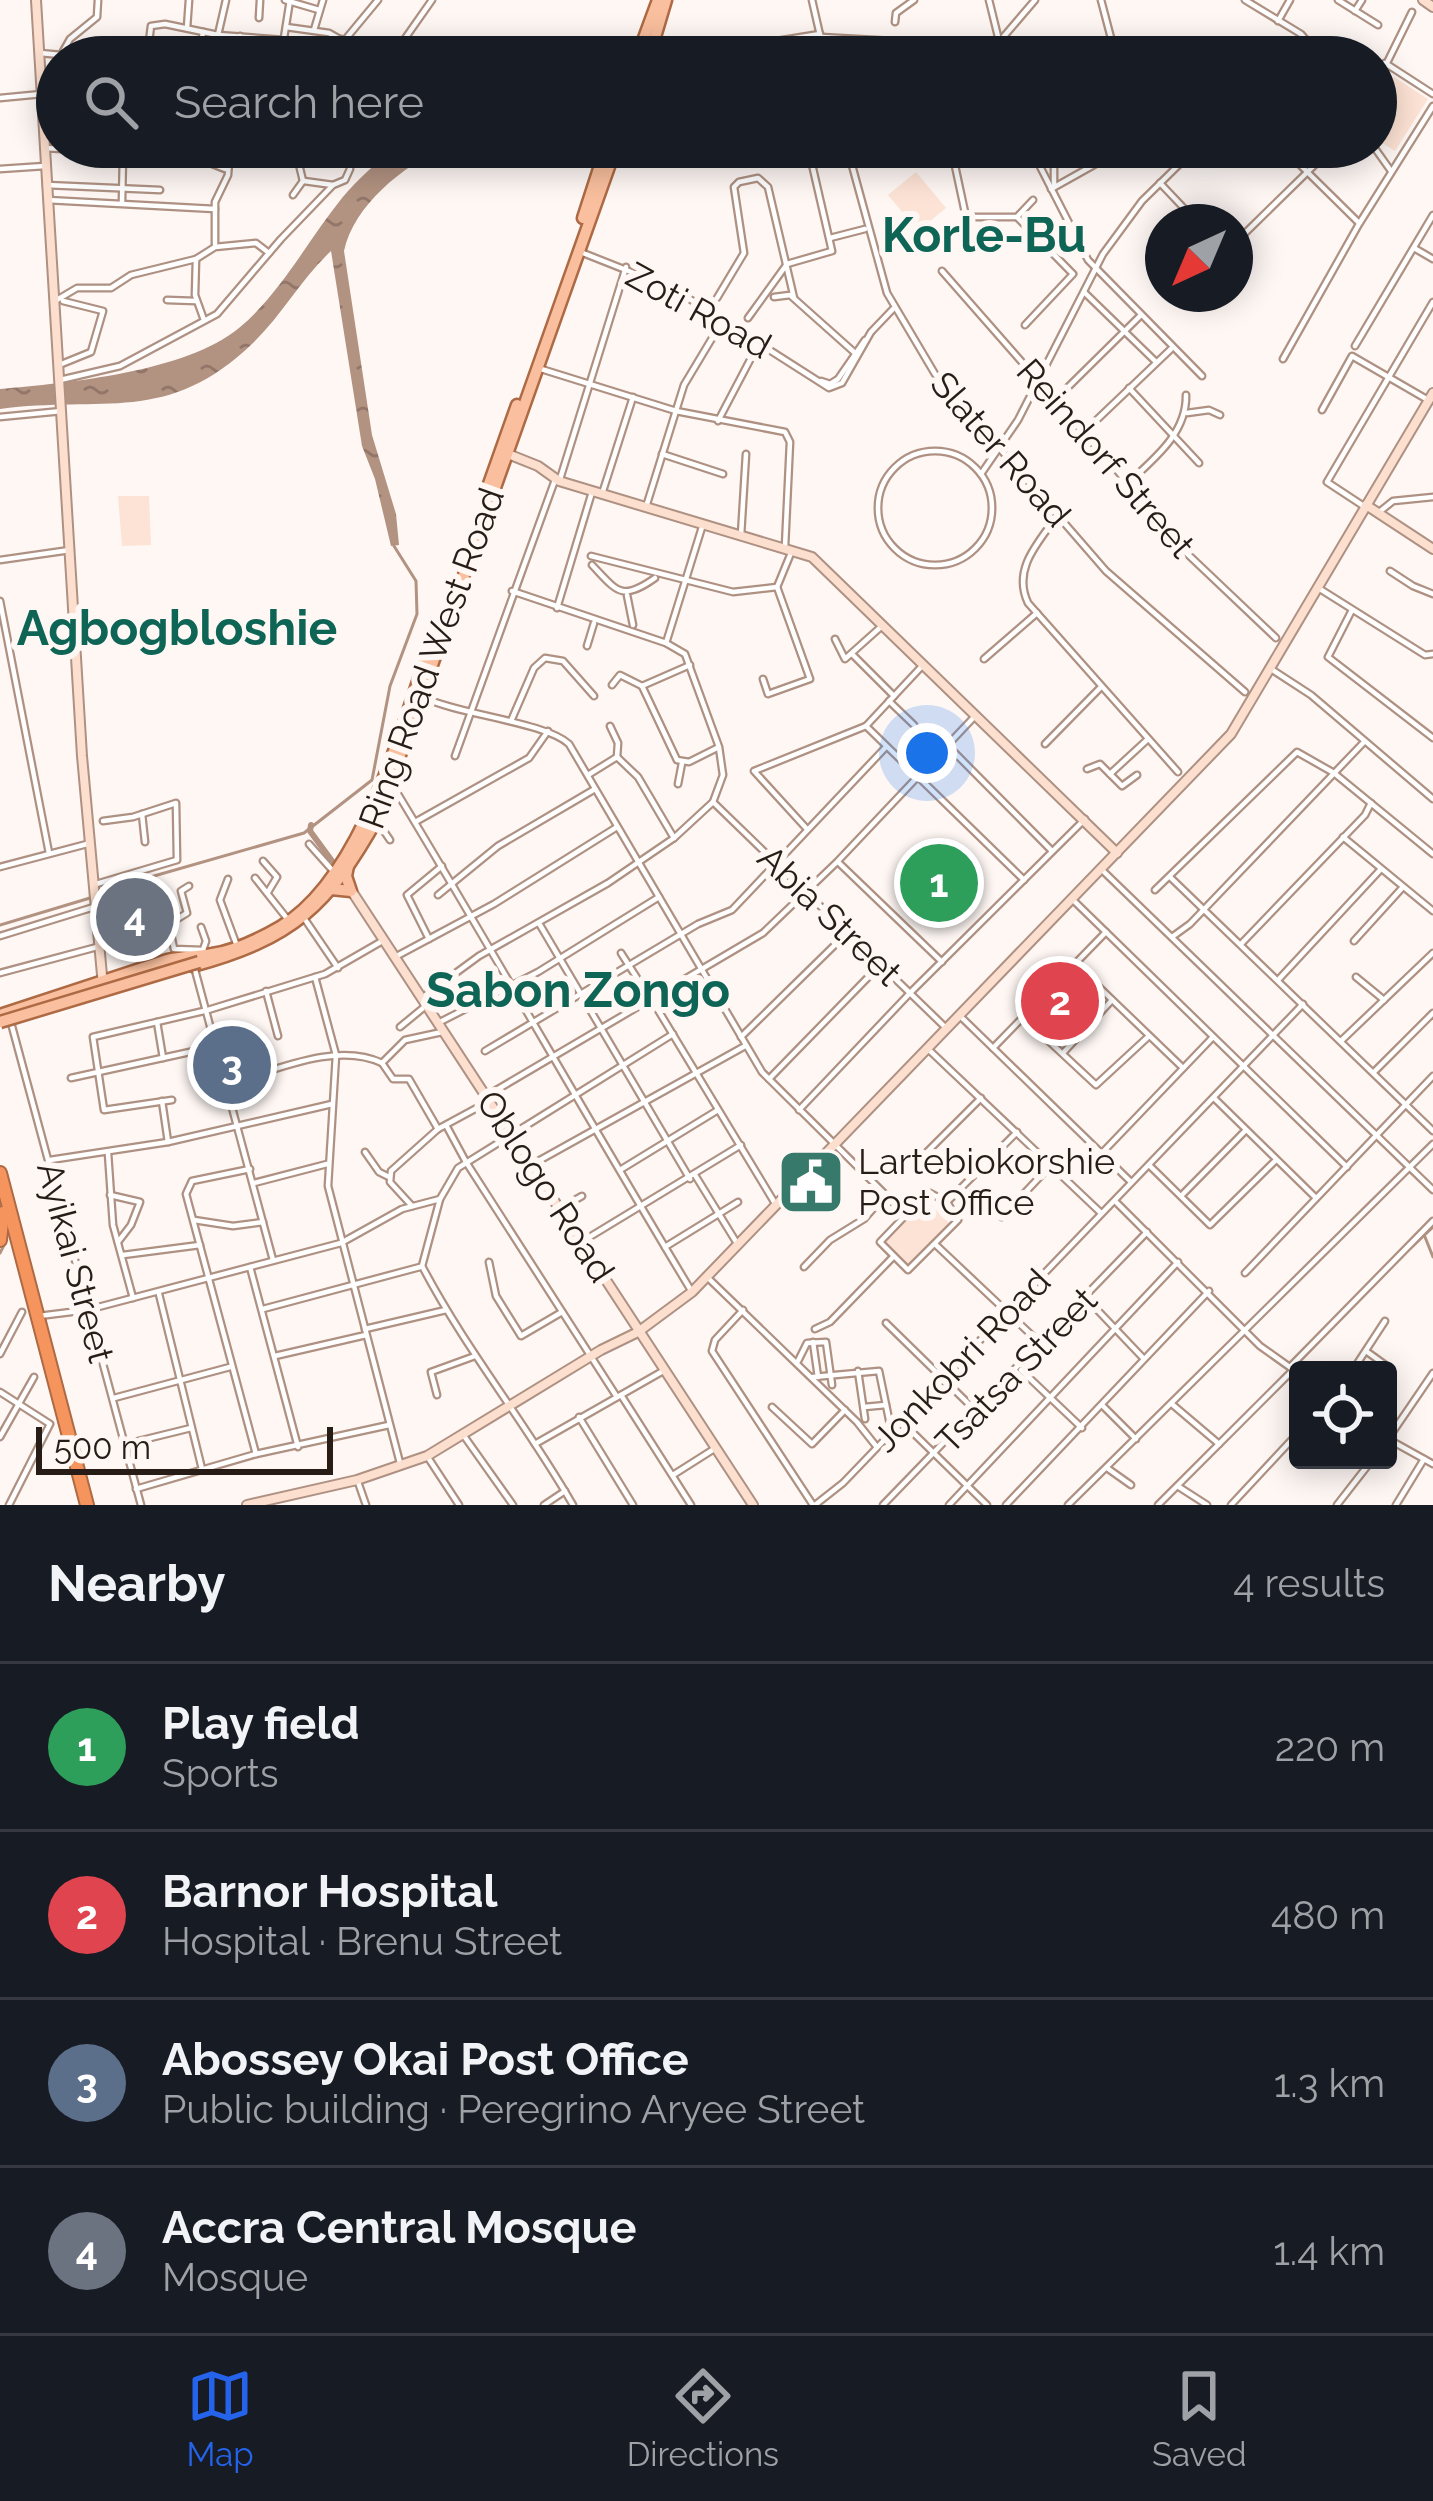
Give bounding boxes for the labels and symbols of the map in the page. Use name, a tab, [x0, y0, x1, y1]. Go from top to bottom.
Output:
north arrow	[1145, 204, 1253, 312]
district label: Korle-Bu	[882, 207, 1086, 263]
street label: Zoti Road	[619, 253, 779, 367]
street label: Reindorf Street	[1008, 350, 1204, 566]
street label: Slater Road	[922, 363, 1080, 535]
street label: Ring Road West Road	[350, 482, 512, 834]
district label: Agbogbloshie	[17, 600, 337, 656]
your location	[897, 723, 957, 783]
street label: Abia Street	[750, 836, 910, 994]
pin: 1	[900, 838, 978, 928]
pin: 4	[96, 872, 174, 962]
pin: 2	[1021, 956, 1099, 1046]
district label: Sabon Zongo	[426, 962, 730, 1018]
pin: 3	[193, 1020, 271, 1110]
street label: Oblogo Road	[469, 1082, 623, 1290]
place label: Lartebiokorshie Post Office	[858, 1140, 1115, 1223]
public building icon: Lartebiokorshie Post Office	[776, 1147, 846, 1217]
street label: Ayikai Street	[29, 1157, 123, 1367]
street label: Jonkobri Road	[864, 1260, 1058, 1460]
street label: Tsatsa Street	[927, 1279, 1105, 1461]
scale bar	[36, 1421, 333, 1474]

